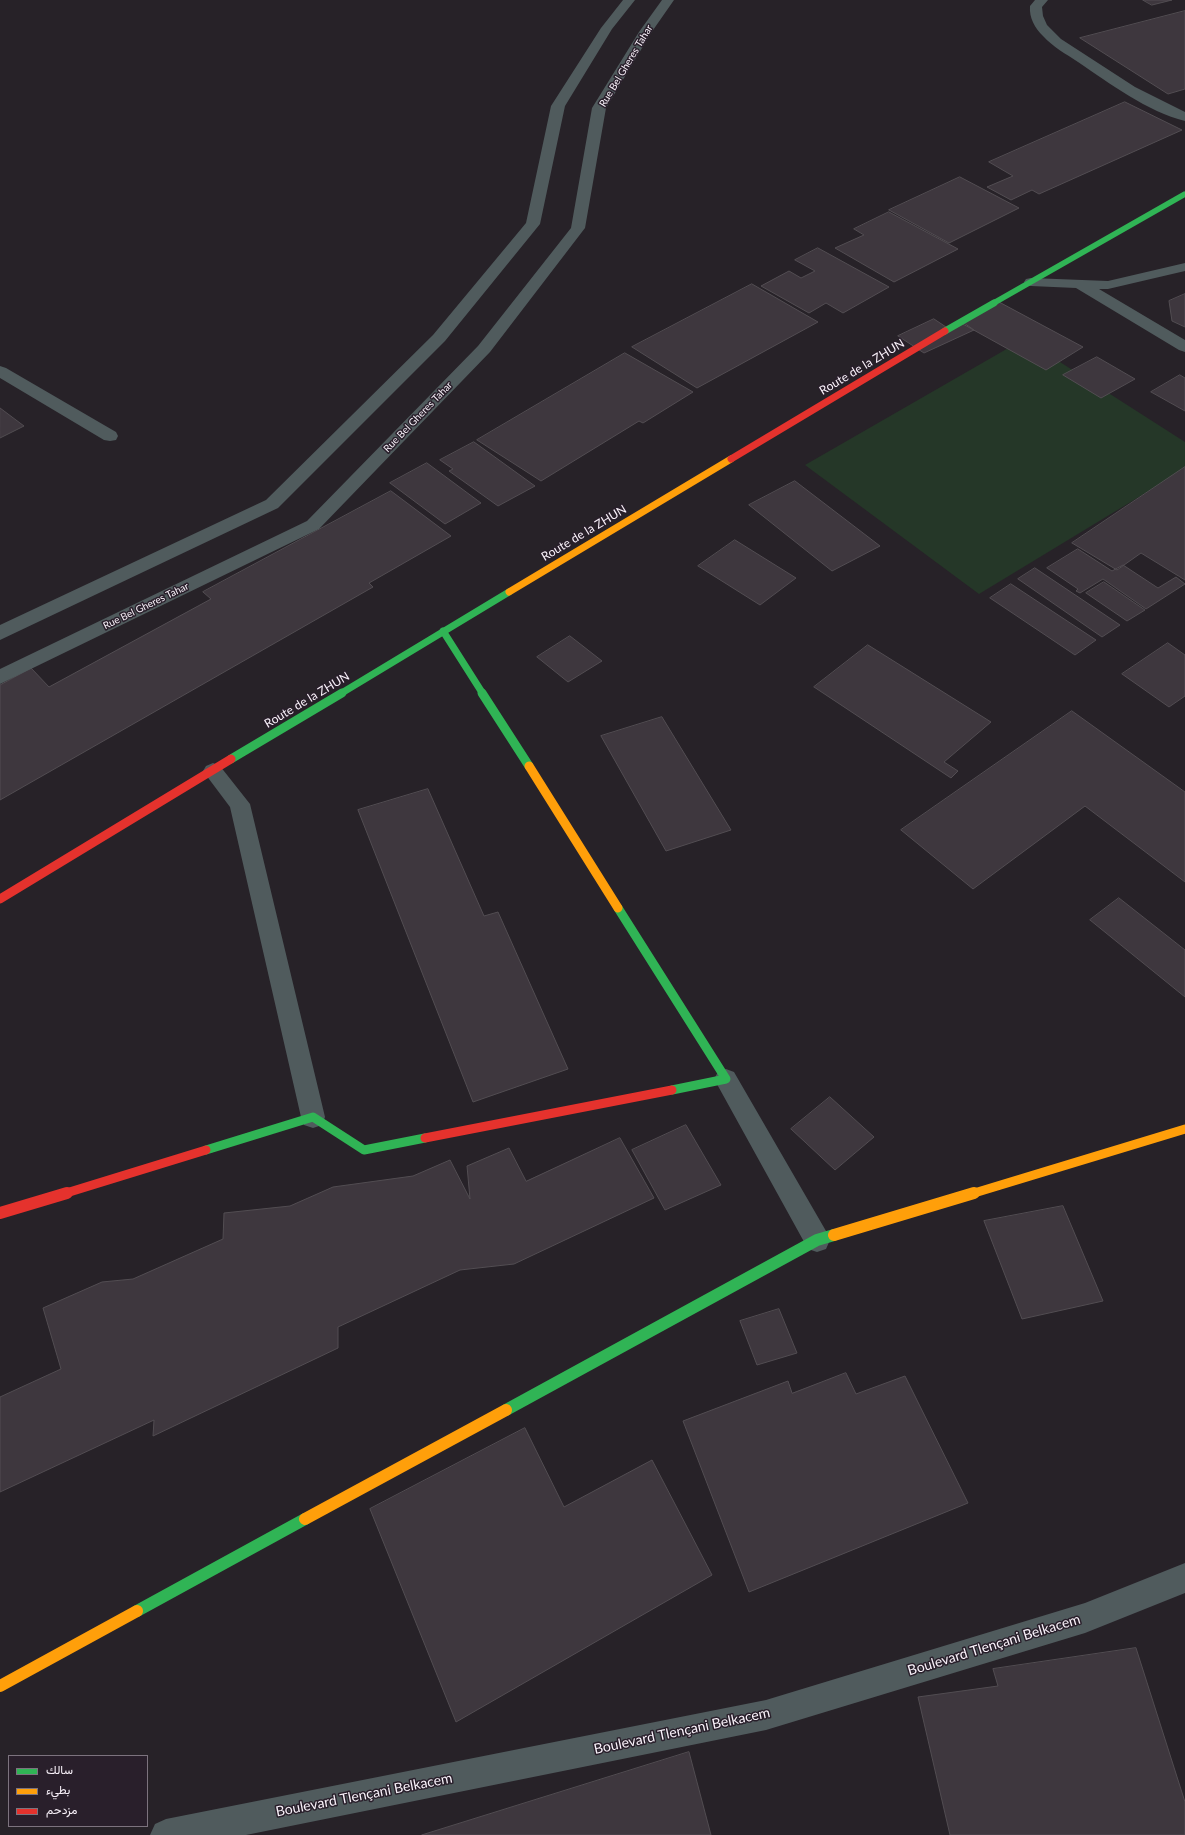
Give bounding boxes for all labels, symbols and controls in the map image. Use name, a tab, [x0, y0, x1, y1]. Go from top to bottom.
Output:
street label: Rue Bel Gheres Tahar	[597, 23, 655, 109]
street label: Route de la ZHUN	[817, 336, 907, 398]
street label: Rue Bel Gheres Tahar	[381, 379, 455, 455]
street label: Route de la ZHUN	[539, 502, 629, 564]
street label: Rue Bel Gheres Tahar	[101, 580, 191, 632]
street label: Route de la ZHUN	[262, 669, 352, 731]
street label: Boulevard Tlençani Belkacem	[906, 1611, 1082, 1679]
street label: Boulevard Tlençani Belkacem	[592, 1704, 772, 1758]
legend	[8, 1755, 148, 1827]
text: سالك	[46, 1762, 73, 1777]
street label: Boulevard Tlençani Belkacem	[274, 1770, 454, 1820]
text: بطيء	[46, 1782, 70, 1797]
text: مزدحم	[46, 1802, 77, 1817]

